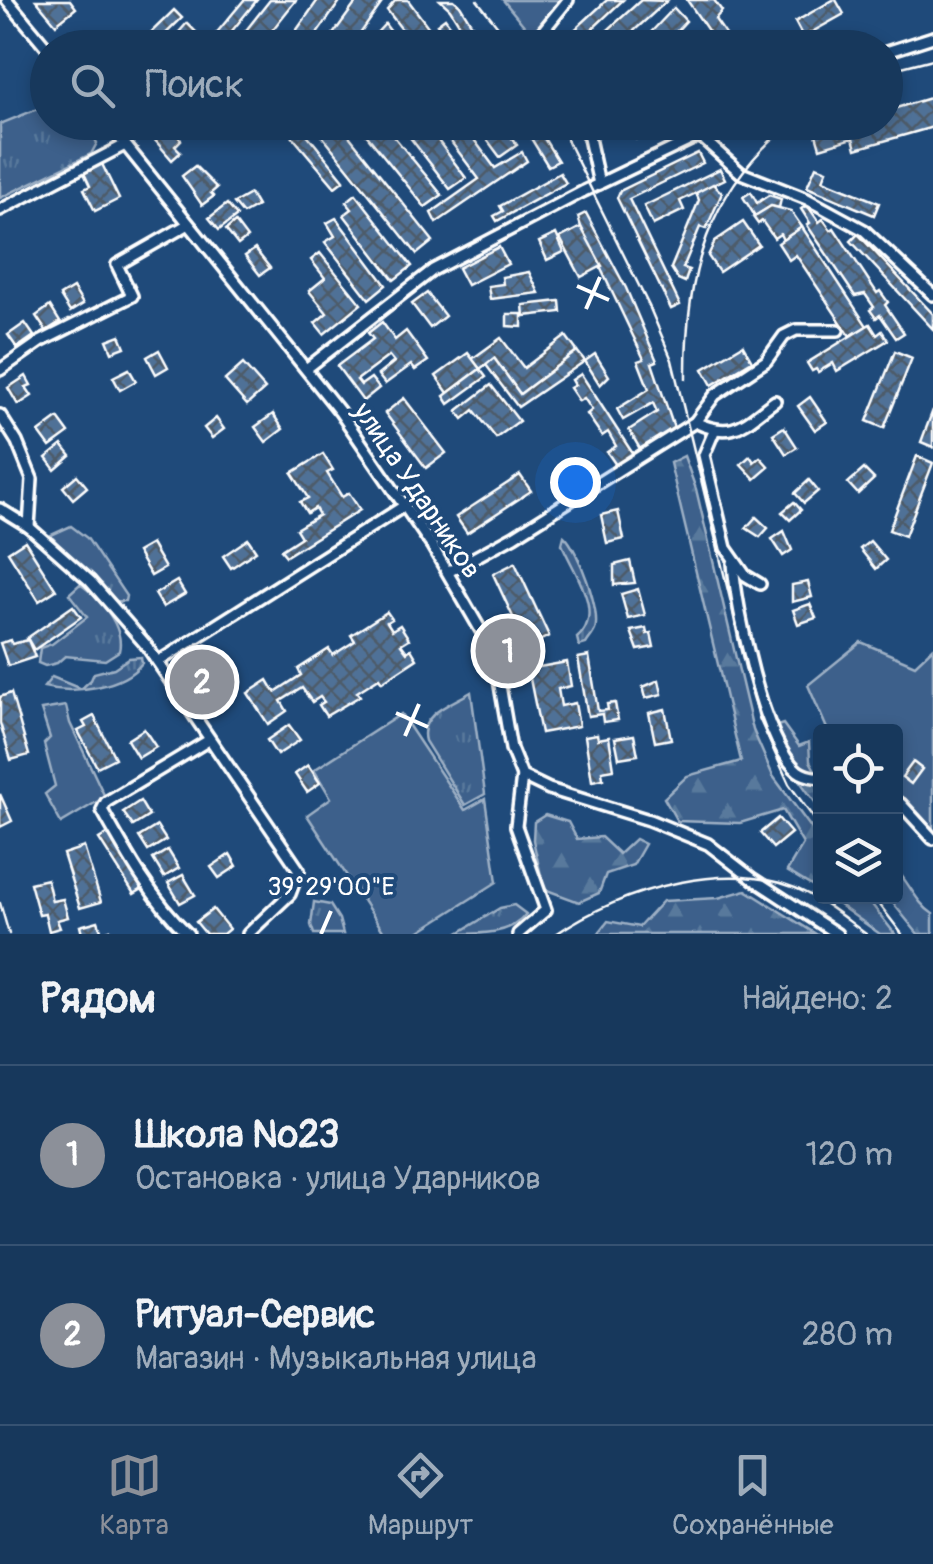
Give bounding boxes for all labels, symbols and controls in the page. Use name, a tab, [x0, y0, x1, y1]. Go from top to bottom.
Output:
search box	[30, 30, 903, 140]
icon: search	[65, 58, 120, 113]
text: Поиск	[145, 61, 244, 109]
street label: улица Ударников	[344, 395, 489, 586]
your location	[550, 457, 601, 508]
pin: 1	[476, 614, 540, 688]
pin: 2	[170, 644, 234, 720]
map controls	[813, 724, 903, 904]
button: locate	[813, 724, 903, 814]
button: layers	[813, 814, 903, 904]
text: 39°29'00"E	[268, 872, 394, 903]
text: Рядом	[40, 973, 156, 1025]
text: Найдено: 2	[741, 979, 893, 1019]
text: Школа №23	[135, 1111, 339, 1159]
text: 1	[66, 1135, 79, 1175]
text: 120 m	[805, 1135, 893, 1175]
text: Остановка · улица Ударников	[135, 1159, 541, 1199]
text: Ритуал-Сервис	[135, 1291, 375, 1339]
text: 2	[64, 1315, 81, 1355]
text: 280 m	[802, 1315, 893, 1355]
text: Магазин · Музыкальная улица	[135, 1339, 537, 1379]
tab: Карта	[99, 1448, 169, 1543]
tab: Маршрут	[368, 1448, 473, 1543]
tab: Сохранённые	[672, 1448, 834, 1543]

